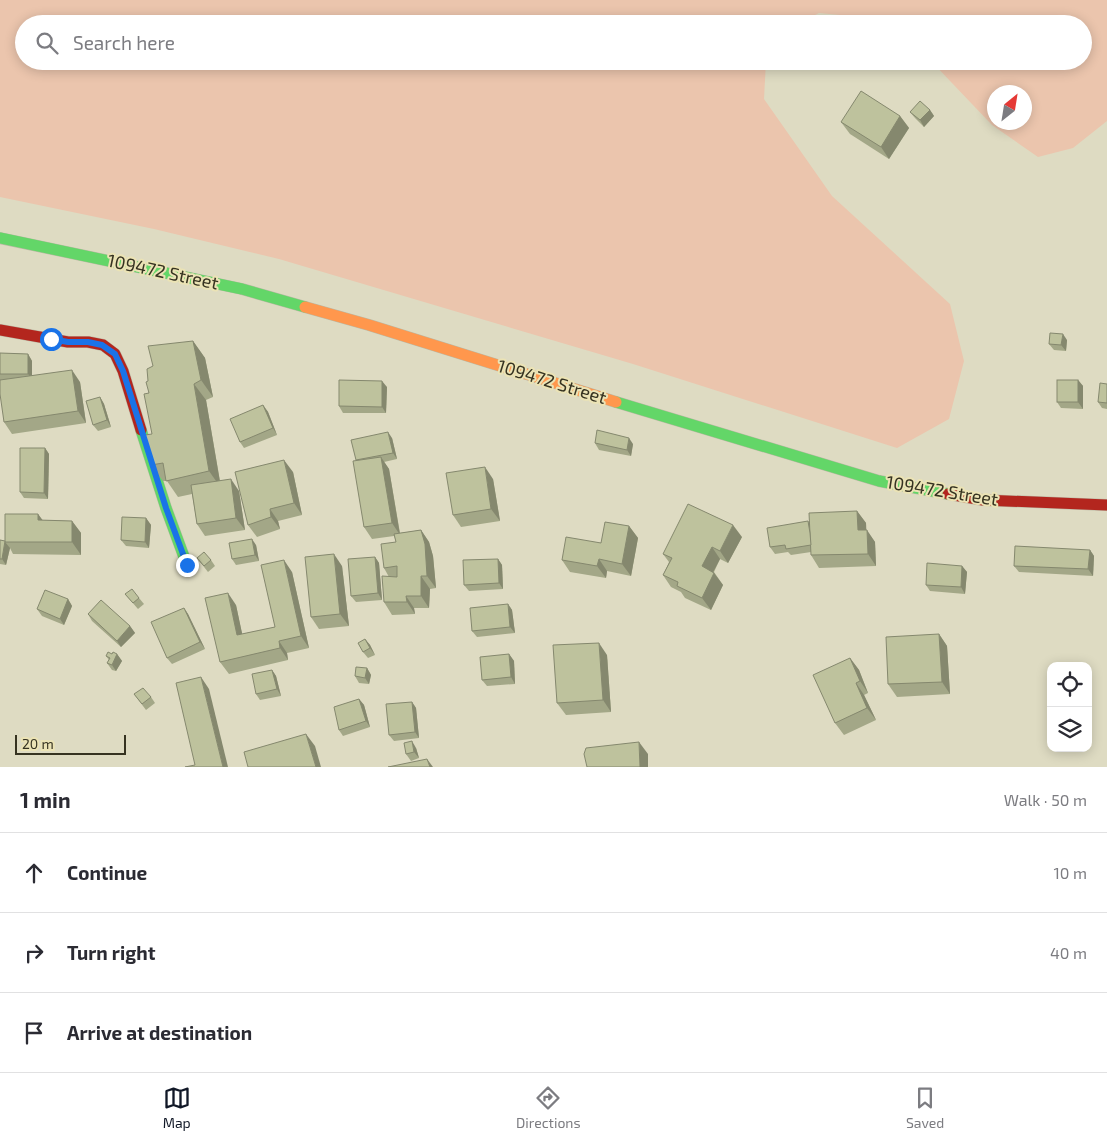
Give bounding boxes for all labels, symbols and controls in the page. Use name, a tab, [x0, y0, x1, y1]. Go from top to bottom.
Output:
search box	[15, 15, 1092, 70]
icon: search	[33, 29, 61, 57]
text: Search here	[73, 31, 175, 54]
north arrow	[987, 85, 1032, 130]
street label: 109472 Street	[106, 249, 221, 294]
route start	[40, 328, 63, 351]
street label: 109472 Street	[495, 354, 610, 408]
street label: 109472 Street	[885, 470, 1000, 510]
route end	[176, 554, 199, 577]
map controls	[1047, 662, 1092, 752]
button: locate	[1047, 662, 1092, 707]
button: layers	[1047, 707, 1092, 752]
scale bar	[15, 732, 126, 755]
text: 20 m	[22, 735, 54, 752]
text: 1 min	[20, 787, 71, 812]
text: Walk · 50 m	[1004, 790, 1087, 809]
icon: ahead	[20, 859, 48, 887]
text: Continue	[67, 861, 147, 884]
text: 10 m	[1053, 863, 1087, 882]
icon: right	[20, 939, 48, 967]
text: Turn right	[67, 941, 155, 964]
text: 40 m	[1050, 943, 1087, 962]
icon: arrive	[20, 1019, 48, 1047]
text: Arrive at destination	[67, 1021, 252, 1044]
tab: Map	[163, 1084, 191, 1131]
tab: Directions	[516, 1084, 581, 1131]
tab: Saved	[906, 1084, 944, 1131]

